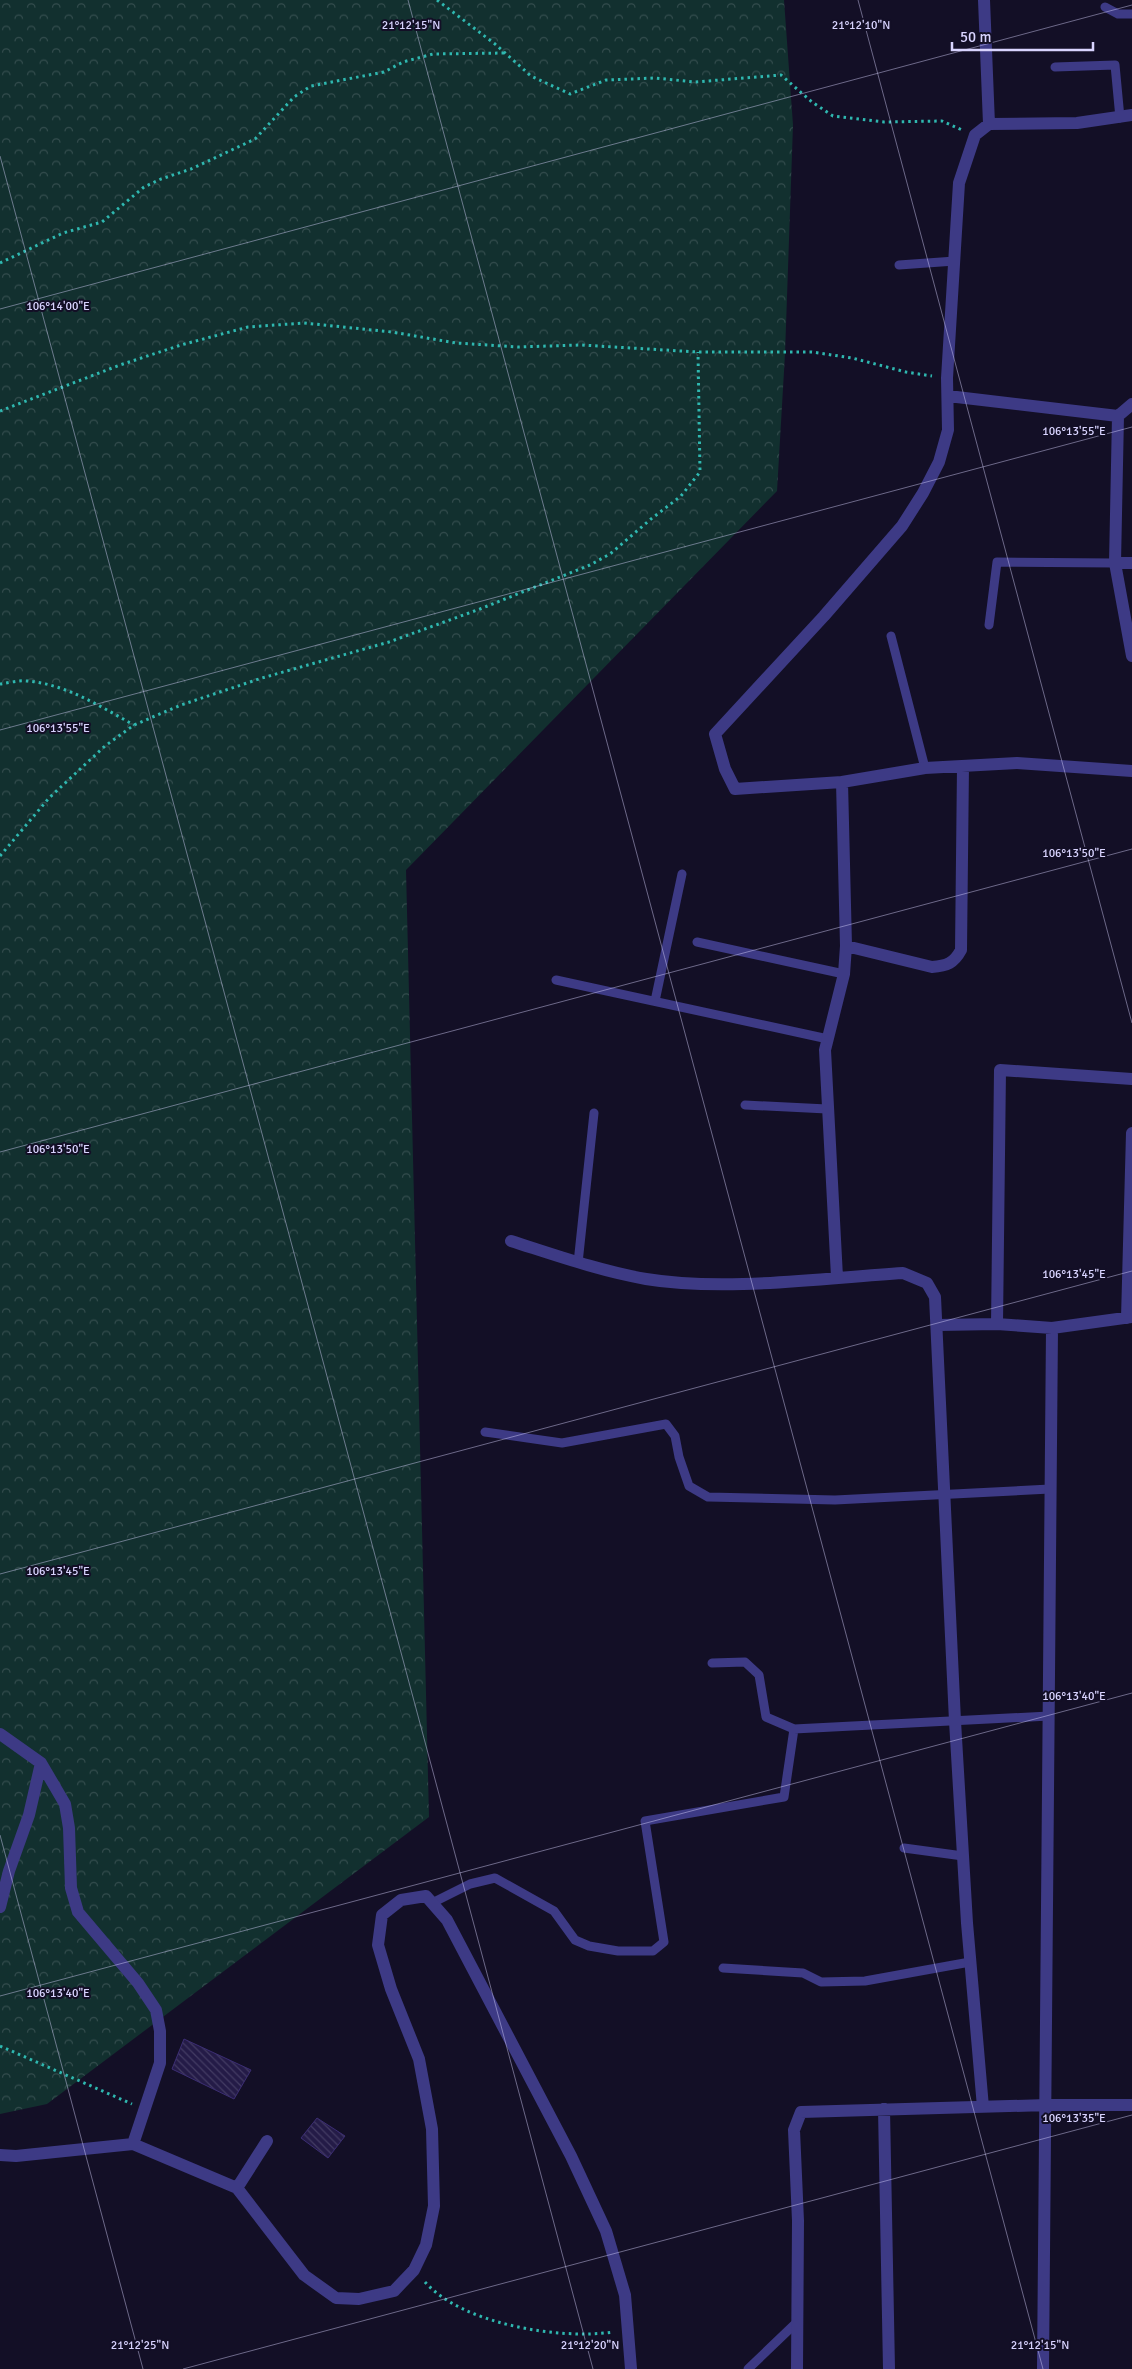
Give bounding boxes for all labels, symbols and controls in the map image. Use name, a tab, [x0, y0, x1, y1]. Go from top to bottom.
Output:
text: 21°12'15"N	[382, 18, 440, 33]
text: 21°12'10"N	[832, 18, 890, 33]
scale bar	[952, 20, 1093, 52]
text: 50 m	[960, 28, 991, 46]
text: 106°14'00"E	[26, 299, 90, 314]
text: 106°13'55"E	[1042, 424, 1106, 439]
text: 106°13'55"E	[26, 721, 90, 736]
text: 106°13'50"E	[1042, 846, 1106, 861]
text: 106°13'50"E	[26, 1142, 90, 1157]
text: 106°13'45"E	[1042, 1267, 1106, 1282]
text: 106°13'45"E	[26, 1564, 90, 1579]
text: 106°13'40"E	[1042, 1689, 1106, 1704]
text: 106°13'40"E	[26, 1986, 90, 2001]
text: 106°13'35"E	[1042, 2111, 1106, 2126]
text: 21°12'25"N	[111, 2338, 169, 2353]
text: 21°12'20"N	[561, 2338, 619, 2353]
text: 21°12'15"N	[1011, 2338, 1069, 2353]

